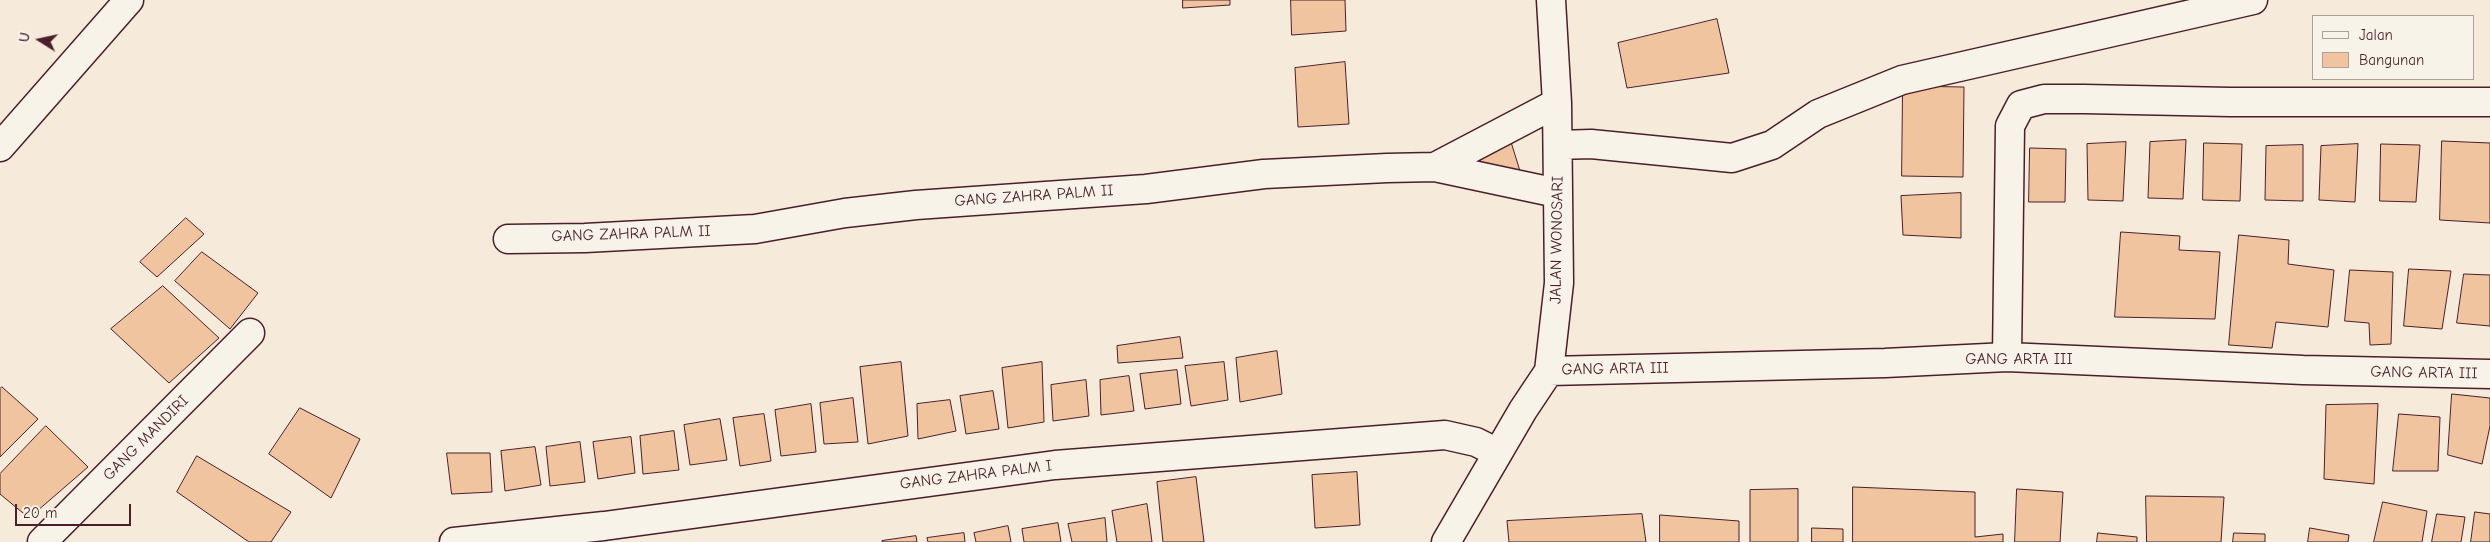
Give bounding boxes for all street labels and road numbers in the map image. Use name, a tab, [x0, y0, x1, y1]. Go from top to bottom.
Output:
street label: JALAN WONOSARI	[1546, 176, 1568, 304]
street label: GANG ZAHRA PALM II	[954, 181, 1114, 211]
street label: GANG ZAHRA PALM II	[551, 222, 711, 246]
street label: GANG ARTA III	[1965, 349, 2073, 369]
street label: GANG ARTA III	[1561, 358, 1669, 380]
street label: GANG ARTA III	[2370, 362, 2478, 384]
street label: GANG MANDIRI	[99, 391, 193, 485]
street label: GANG ZAHRA PALM I	[899, 456, 1053, 494]

